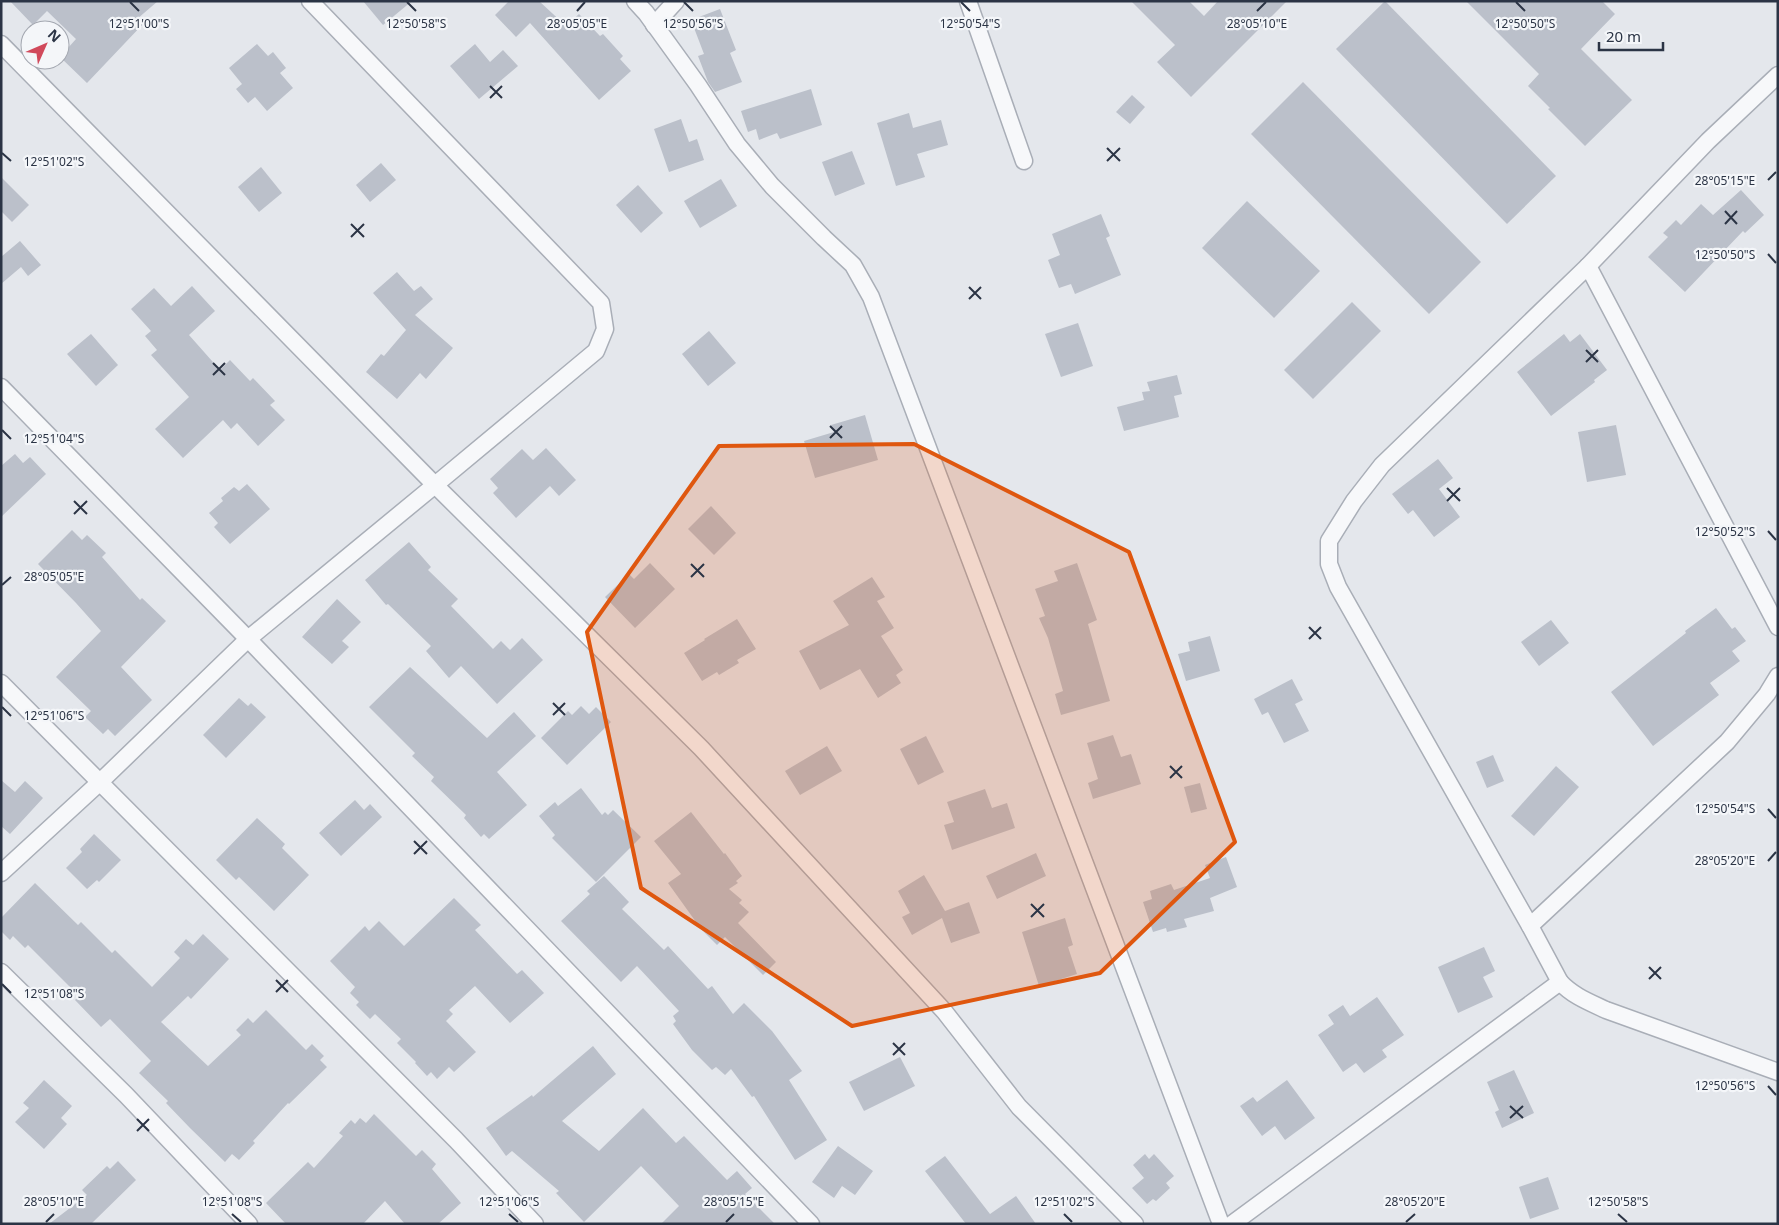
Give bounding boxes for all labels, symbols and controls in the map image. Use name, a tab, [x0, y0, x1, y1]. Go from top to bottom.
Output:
text: 12°51'00"S	[109, 15, 170, 32]
text: 12°50'58"S	[386, 15, 447, 32]
text: 28°05'05"E	[547, 15, 607, 32]
text: 12°50'56"S	[663, 15, 724, 32]
text: 12°50'54"S	[940, 15, 1001, 32]
text: 28°05'10"E	[1227, 15, 1287, 32]
text: 12°50'50"S	[1495, 15, 1556, 32]
north arrow	[20, 20, 70, 70]
scale bar	[1599, 20, 1663, 52]
text: N	[44, 25, 65, 46]
text: 20 m	[1606, 26, 1641, 46]
text: 12°51'02"S	[24, 153, 85, 170]
text: 28°05'15"E	[1695, 172, 1755, 189]
text: 12°50'50"S	[1695, 246, 1756, 263]
text: 12°51'04"S	[24, 430, 85, 447]
text: 12°50'52"S	[1695, 523, 1756, 540]
text: 28°05'05"E	[24, 568, 84, 585]
text: 12°51'06"S	[24, 707, 85, 724]
text: 12°50'54"S	[1695, 800, 1756, 817]
text: 28°05'20"E	[1695, 852, 1755, 869]
text: 12°51'08"S	[24, 985, 85, 1002]
text: 12°50'56"S	[1695, 1077, 1756, 1094]
text: 28°05'10"E	[24, 1193, 84, 1210]
text: 12°51'08"S	[202, 1193, 263, 1210]
text: 12°51'06"S	[479, 1193, 540, 1210]
text: 28°05'15"E	[704, 1193, 764, 1210]
text: 12°51'02"S	[1034, 1193, 1095, 1210]
text: 28°05'20"E	[1385, 1193, 1445, 1210]
text: 12°50'58"S	[1588, 1193, 1649, 1210]

